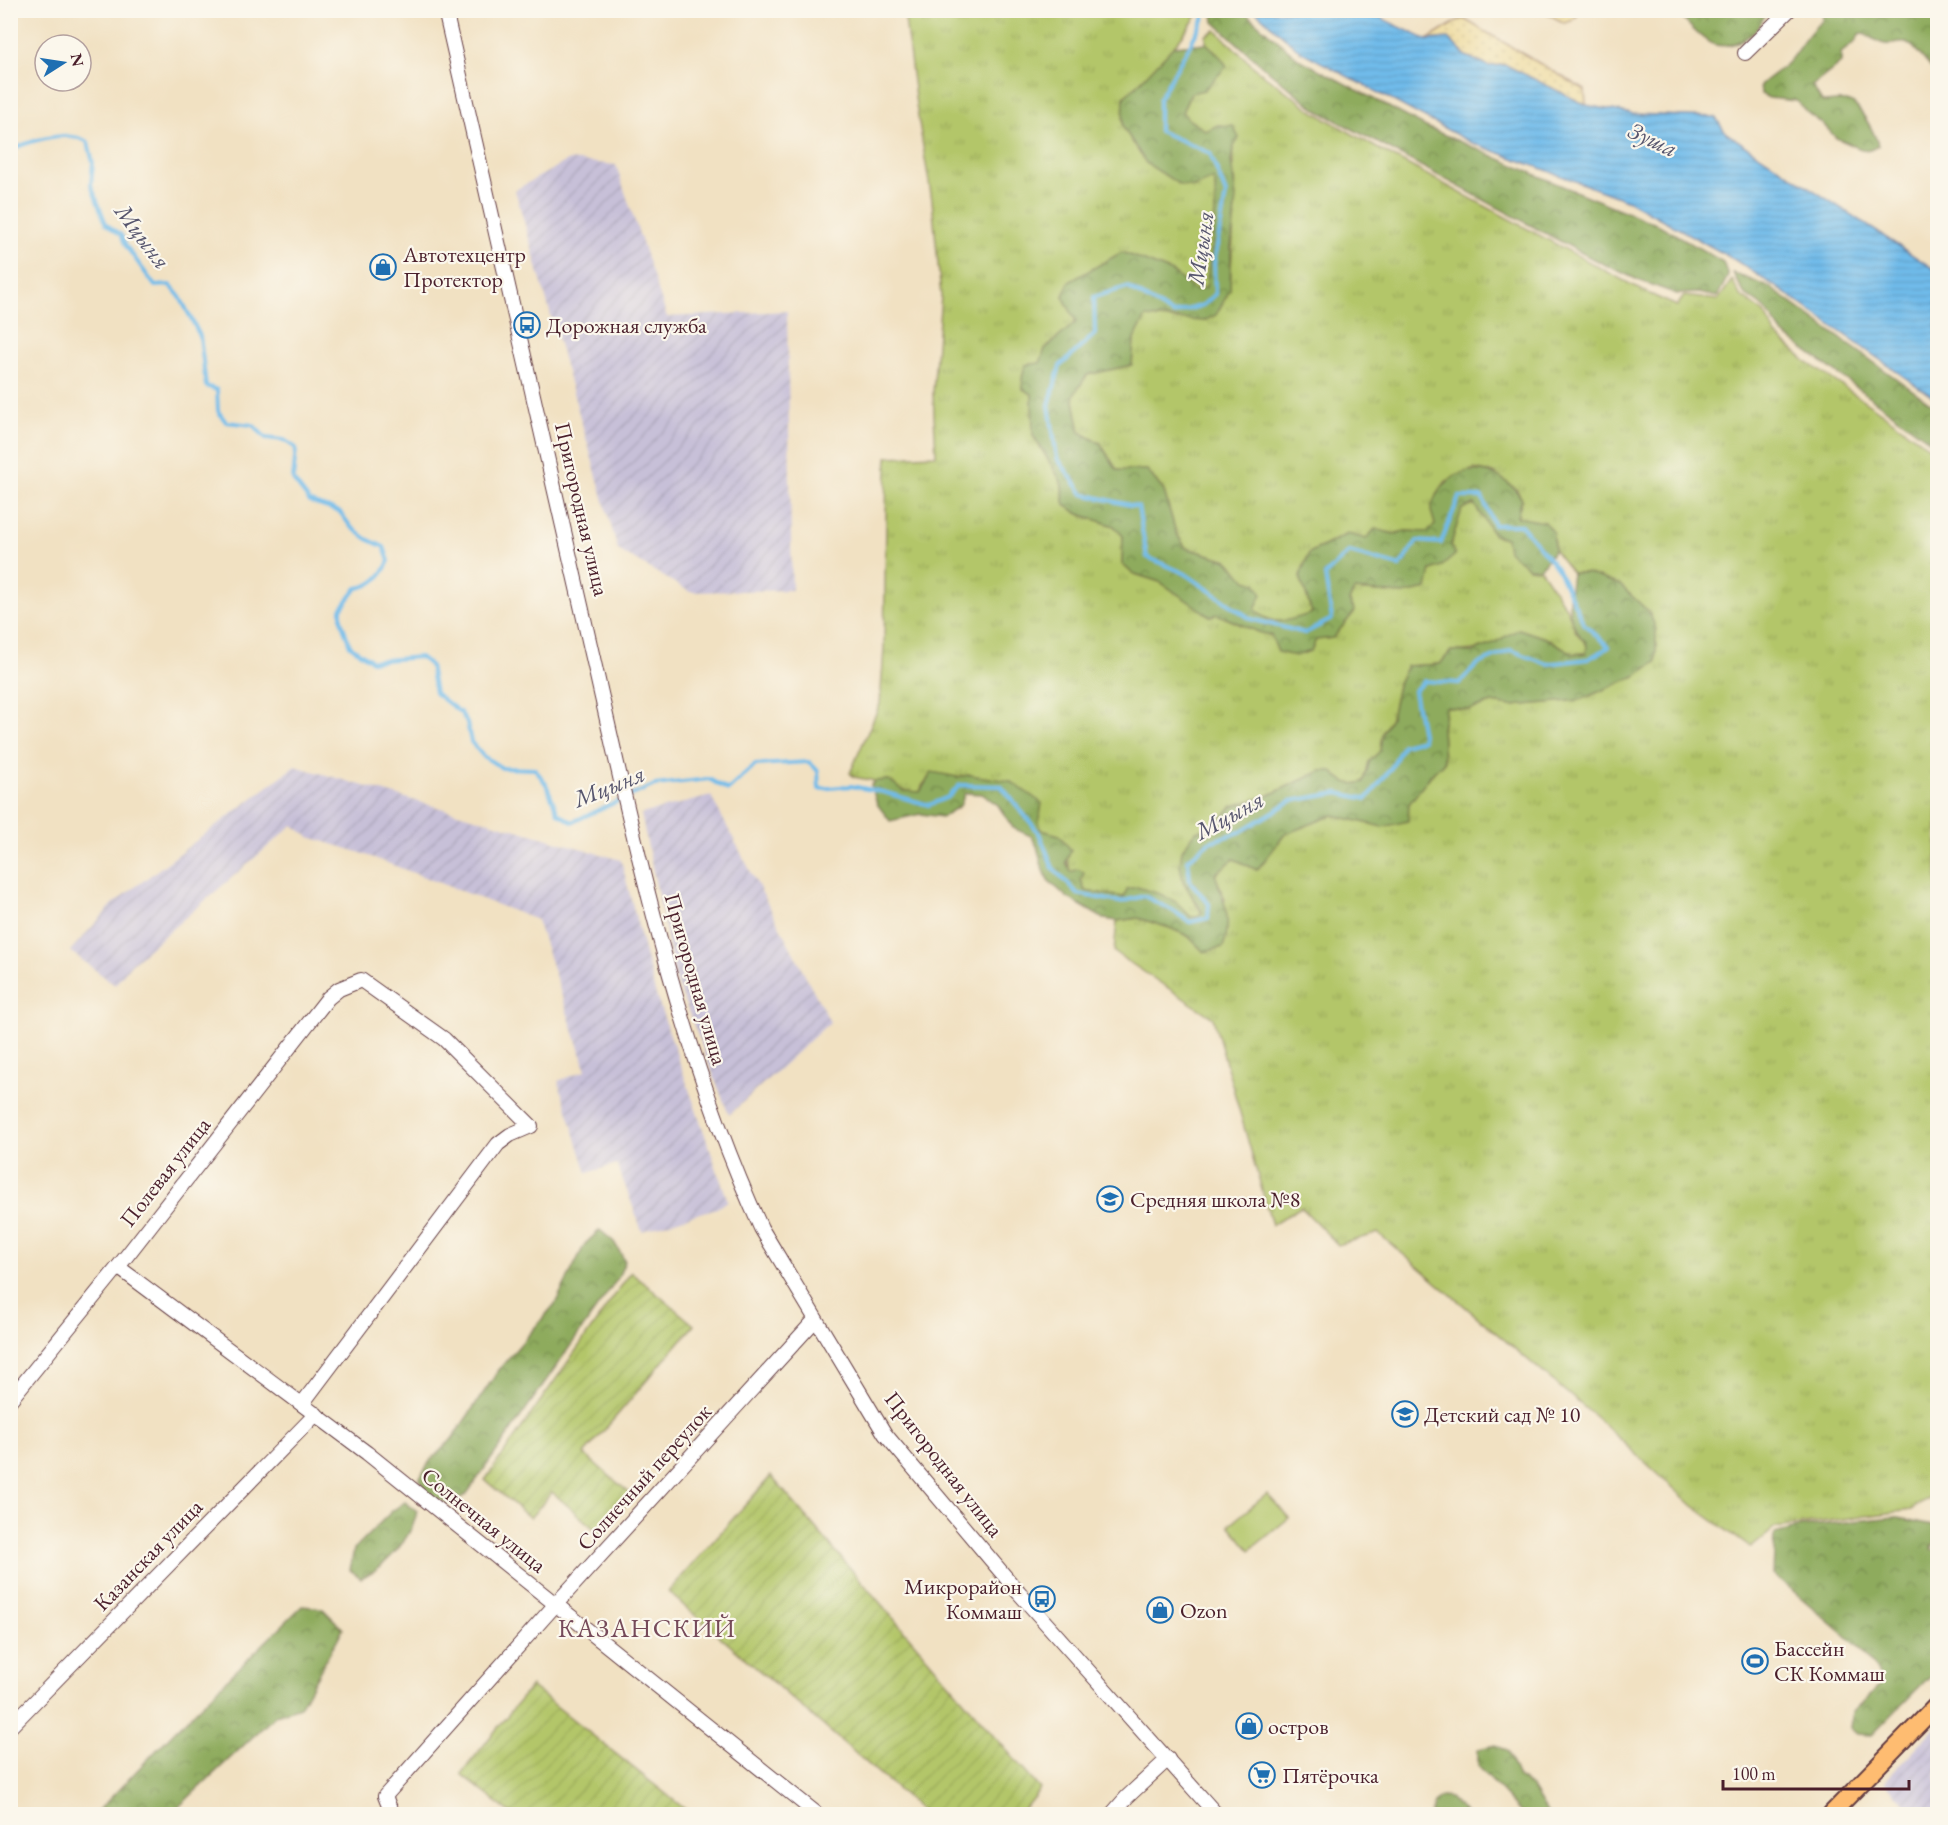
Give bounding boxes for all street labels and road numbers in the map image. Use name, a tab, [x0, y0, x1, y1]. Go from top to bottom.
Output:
street label: Пригородная улица	[548, 419, 616, 599]
street label: Пригородная улица	[658, 890, 734, 1069]
street label: Полевая улица	[113, 1111, 217, 1233]
street label: Пригородная улица	[878, 1385, 1010, 1543]
street label: Солнечный переулок	[570, 1397, 718, 1557]
street label: Солнечная улица	[416, 1461, 552, 1579]
street label: Казанская улица	[87, 1493, 209, 1617]

